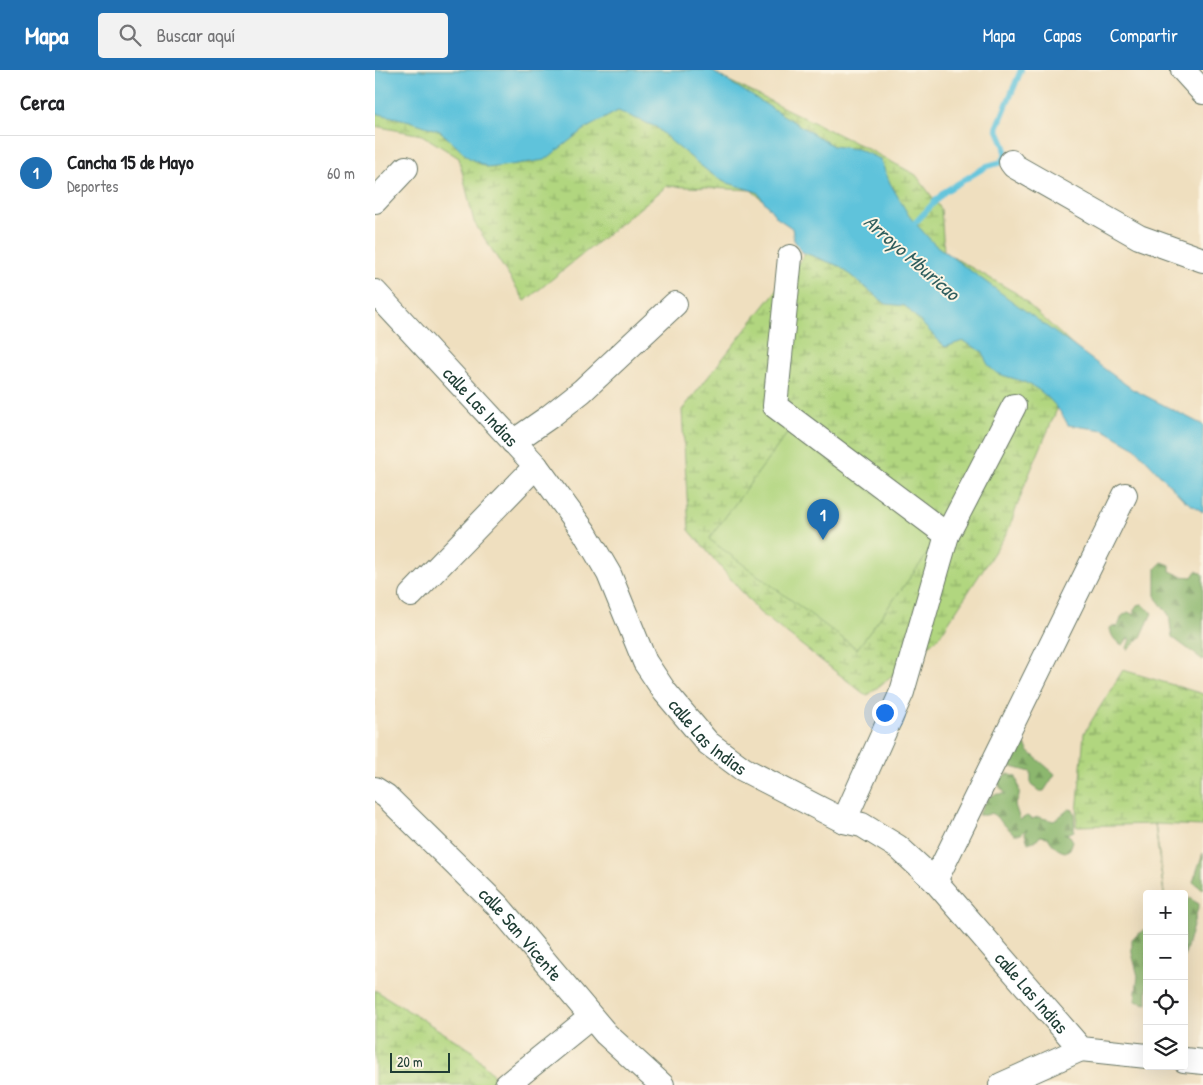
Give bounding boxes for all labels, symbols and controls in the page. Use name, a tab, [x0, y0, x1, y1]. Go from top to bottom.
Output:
search box	[98, 13, 448, 58]
text: Mapa	[25, 19, 68, 51]
icon: search	[116, 21, 144, 49]
text: Buscar aquí	[156, 22, 236, 48]
text: Mapa	[983, 23, 1015, 48]
text: Capas	[1043, 23, 1082, 48]
text: Compartir	[1110, 23, 1178, 48]
text: Cerca	[20, 88, 64, 117]
text: Cancha 15 de Mayo	[67, 149, 194, 175]
text: 1	[33, 162, 39, 184]
text: 60 m	[327, 162, 355, 184]
text: Deportes	[67, 175, 118, 197]
water label: Arroyo Mburicao	[858, 208, 967, 308]
street label: calle Las Indias	[437, 361, 525, 452]
pin: 1	[807, 499, 839, 540]
street label: calle Las Indias	[663, 693, 753, 781]
your location	[872, 700, 898, 726]
street label: calle San Vicente	[473, 881, 569, 987]
map controls	[1143, 890, 1188, 1070]
button: +	[1143, 890, 1188, 935]
button: −	[1143, 935, 1188, 980]
street label: calle Las Indias	[989, 946, 1075, 1039]
button: locate	[1143, 980, 1188, 1025]
button: layers	[1143, 1025, 1188, 1070]
scale bar	[390, 1050, 450, 1073]
text: 20 m	[397, 1052, 423, 1071]

